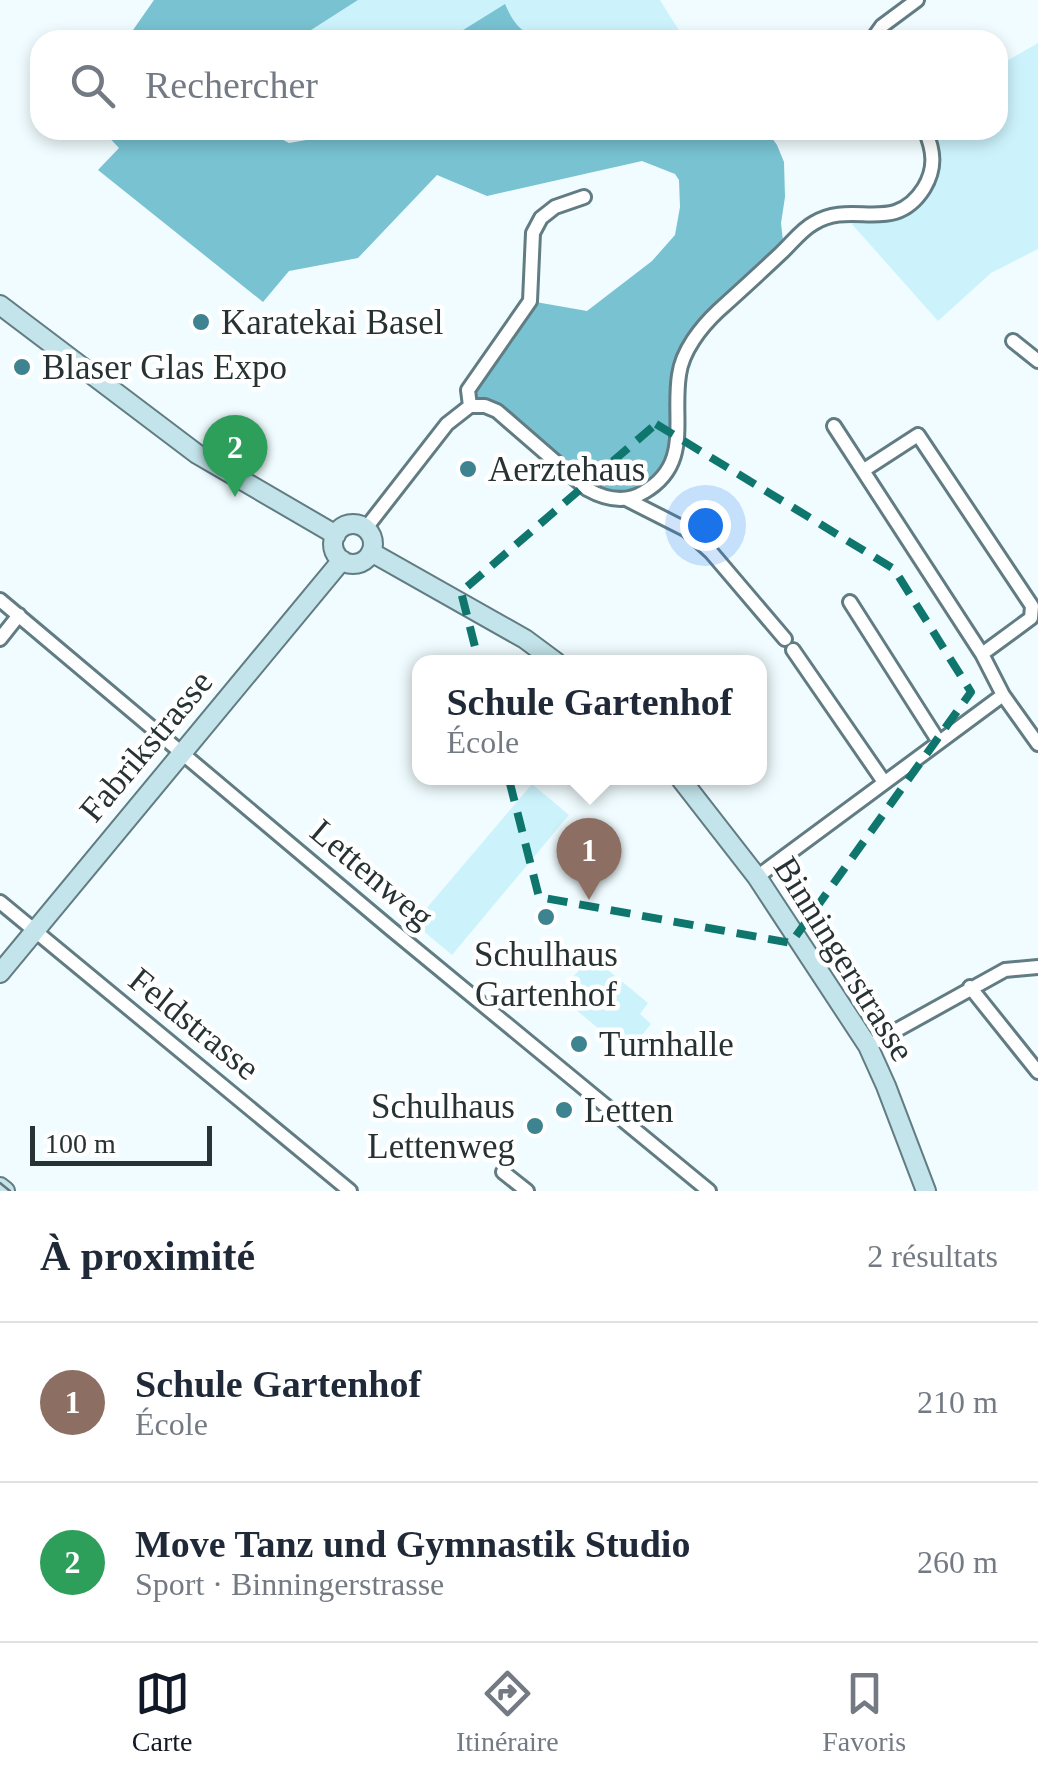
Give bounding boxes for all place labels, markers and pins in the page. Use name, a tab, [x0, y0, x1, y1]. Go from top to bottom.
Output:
place label: Karatekai Basel	[221, 303, 444, 342]
marker: Karatekai Basel	[190, 311, 212, 333]
place label: Blaser Glas Expo	[42, 348, 287, 387]
marker: Blaser Glas Expo	[11, 356, 33, 378]
pin: 2	[202, 414, 268, 497]
place label: Aerztehaus	[488, 450, 645, 489]
marker: Aerztehaus	[457, 458, 479, 480]
pin: 1	[556, 818, 622, 900]
marker: Schulhaus Gartenhof	[535, 906, 557, 928]
place label: Schulhaus Gartenhof	[474, 935, 618, 1014]
place label: Turnhalle	[599, 1025, 734, 1064]
marker: Turnhalle	[568, 1033, 590, 1055]
place label: Schulhaus Lettenweg	[367, 1087, 515, 1166]
place label: Letten	[584, 1091, 673, 1130]
marker: Letten	[553, 1099, 575, 1121]
marker: Schulhaus Lettenweg	[524, 1115, 546, 1137]

